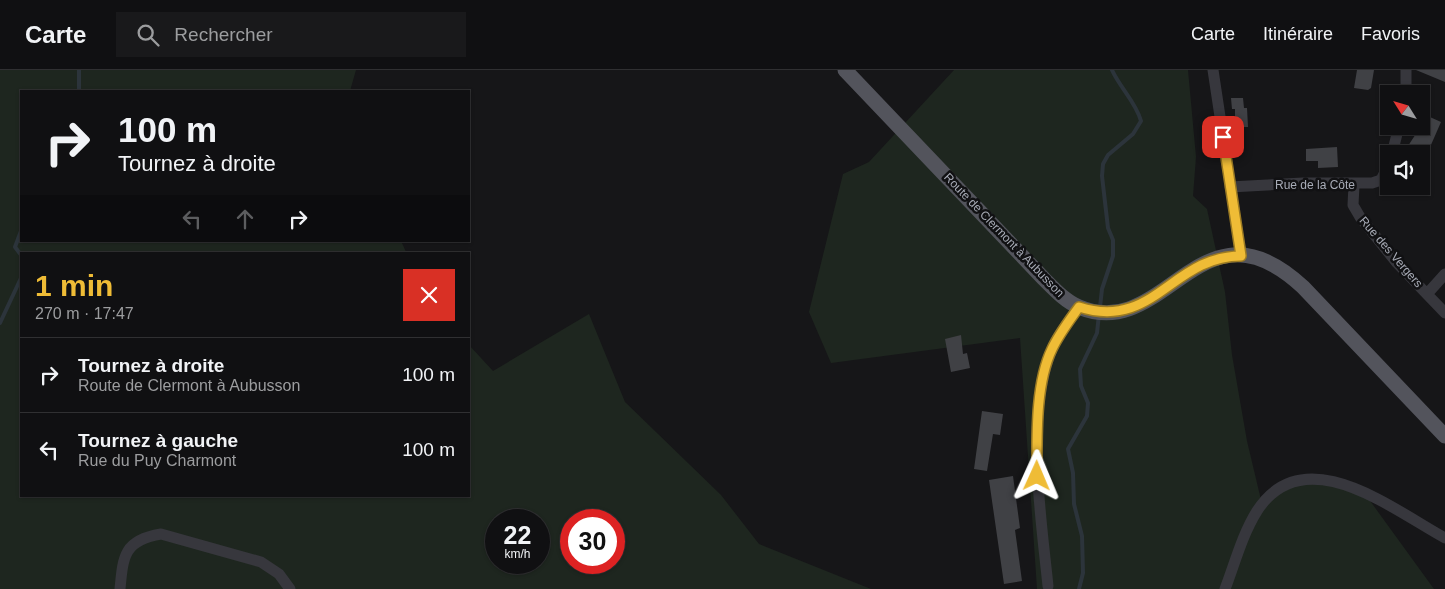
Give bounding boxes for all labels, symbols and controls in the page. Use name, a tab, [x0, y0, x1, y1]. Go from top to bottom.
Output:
search box	[116, 12, 466, 57]
text: Carte	[25, 21, 86, 48]
icon: search	[134, 21, 162, 49]
text: Rechercher	[174, 24, 273, 45]
text: Carte	[1191, 24, 1235, 44]
text: Itinéraire	[1263, 24, 1333, 44]
text: Favoris	[1361, 24, 1420, 44]
north arrow	[1380, 85, 1430, 135]
map controls	[1380, 85, 1430, 195]
icon: right	[35, 110, 100, 175]
text: 100 m	[118, 110, 217, 149]
pin	[1202, 116, 1244, 158]
icon: arrive	[1209, 123, 1237, 151]
button: sound	[1380, 145, 1430, 195]
text: Tournez à droite	[118, 151, 276, 176]
street label: Route de Clermont à Aubusson	[941, 170, 1067, 300]
street label: Rue de la Côte	[1275, 178, 1355, 192]
icon: left	[178, 205, 206, 233]
icon: ahead	[231, 205, 259, 233]
icon: right	[284, 205, 312, 233]
street label: Rue des Vergers	[1356, 214, 1426, 290]
text: 1 min	[35, 269, 113, 302]
button: close	[403, 269, 455, 321]
text: 270 m · 17:47	[35, 305, 134, 322]
text: Tournez à droite	[78, 355, 224, 376]
icon: right	[35, 361, 63, 389]
text: 100 m	[402, 364, 455, 385]
text: Route de Clermont à Aubusson	[78, 377, 300, 394]
text: Tournez à gauche	[78, 430, 238, 451]
icon: left	[35, 436, 63, 464]
text: 100 m	[402, 439, 455, 460]
position arrow	[1010, 449, 1062, 501]
text: Rue du Puy Charmont	[78, 452, 236, 469]
speed limit sign: 30	[560, 509, 625, 574]
text: 22	[504, 521, 531, 549]
text: km/h	[504, 547, 531, 561]

